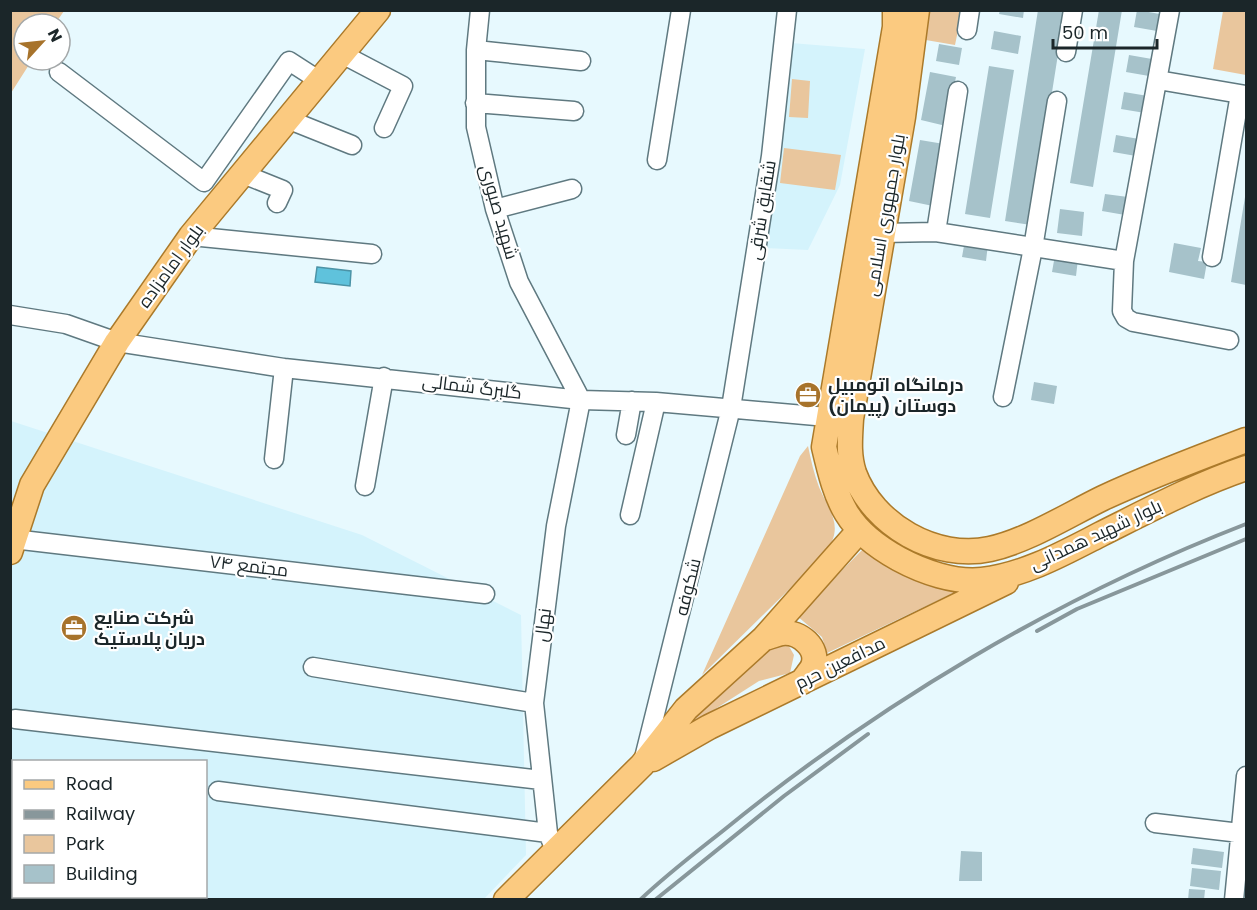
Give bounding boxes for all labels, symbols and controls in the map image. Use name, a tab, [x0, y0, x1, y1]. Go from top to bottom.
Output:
north arrow	[12, 12, 72, 72]
scale bar	[1053, 12, 1156, 50]
text: 50 m	[1062, 20, 1108, 45]
text: N	[42, 25, 68, 46]
street label: بلوار جمهوری اسلامی	[858, 132, 911, 298]
street label: شقایق شرقی	[741, 158, 782, 262]
street label: شهید صبوری	[474, 161, 525, 262]
street label: بلوار امامزاده	[132, 219, 209, 313]
street label: گلبرگ شمالی	[421, 368, 523, 405]
place label: درمانگاه اتومبیل دوستان (پیمان)	[828, 372, 963, 418]
office icon: درمانگاه اتومبیل دوستان (پیمان)	[793, 380, 823, 410]
street label: بلوار شهید همدانی	[1026, 493, 1166, 576]
street label: مجتمع ۷۴	[208, 548, 290, 583]
street label: شکوفه	[668, 555, 707, 618]
place label: شرکت صنایع دریان پلاستیک	[94, 605, 205, 651]
street label: نهال	[528, 607, 557, 643]
office icon: شرکت صنایع دریان پلاستیک	[59, 613, 89, 643]
street label: مدافعین حرم	[790, 630, 889, 695]
legend	[12, 760, 207, 898]
text: Road	[66, 771, 113, 796]
text: Railway	[66, 801, 135, 826]
text: Park	[66, 831, 105, 856]
text: Building	[66, 861, 138, 886]

